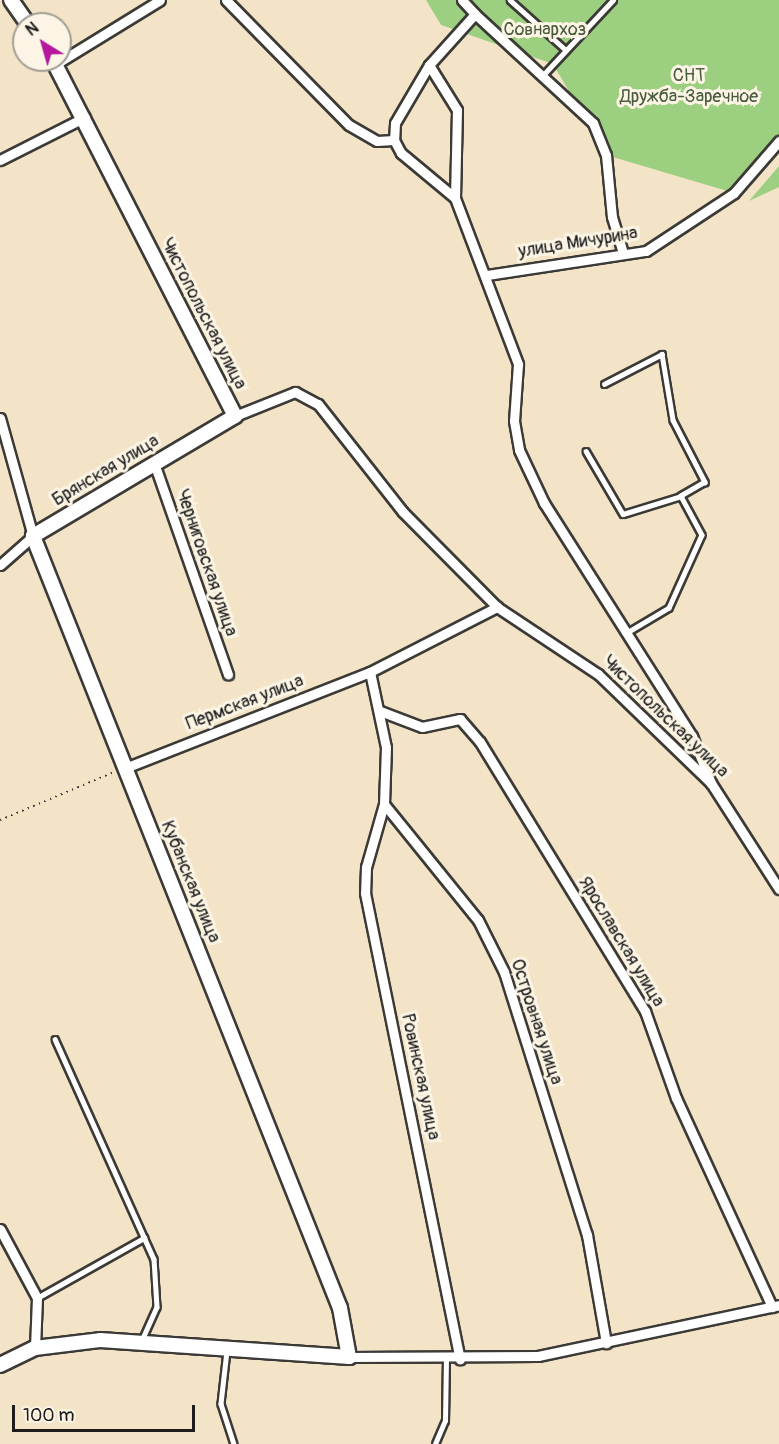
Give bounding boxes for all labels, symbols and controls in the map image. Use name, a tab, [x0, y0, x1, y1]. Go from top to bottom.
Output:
north arrow	[12, 12, 72, 72]
text: N	[22, 18, 43, 40]
park label: Совнархоз	[504, 19, 586, 41]
park label: СНТ Дружба-Заречное	[620, 66, 758, 109]
street label: улица Мичурина	[517, 223, 639, 263]
street label: Чистопольская улица	[156, 235, 250, 393]
street label: Брянская улица	[49, 431, 163, 511]
street label: Черниговская улица	[171, 487, 241, 639]
street label: Чистопольская улица	[597, 651, 733, 783]
street label: Пермская улица	[183, 671, 307, 735]
street label: Кубанская улица	[156, 818, 224, 946]
street label: Ярославская улица	[574, 873, 668, 1011]
street label: Островная улица	[506, 956, 566, 1088]
street label: Ровинская улица	[396, 1012, 444, 1142]
scale bar	[15, 1393, 198, 1431]
text: 100 m	[23, 1404, 75, 1427]

